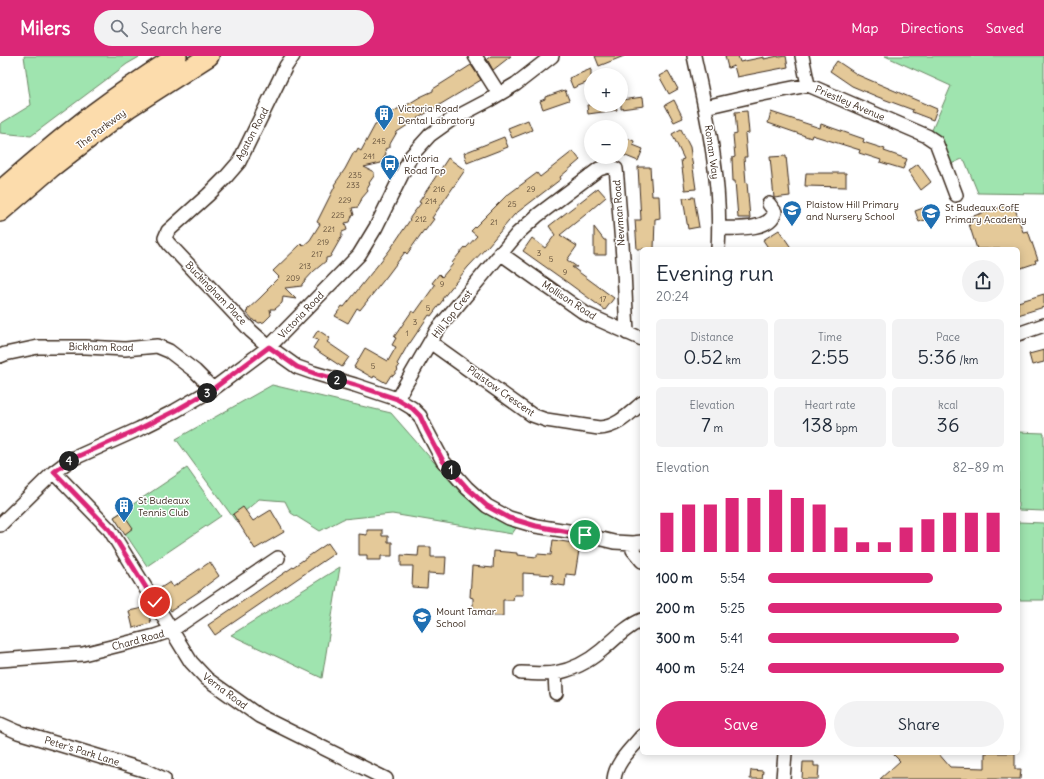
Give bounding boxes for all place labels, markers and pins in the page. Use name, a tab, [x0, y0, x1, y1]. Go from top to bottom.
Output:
place label: Victoria Road Dental Labratory	[398, 102, 475, 127]
building icon: Victoria Road Dental Labratory	[373, 103, 395, 131]
place label: Victoria Road Top	[404, 152, 446, 177]
bus stop icon: Victoria Road Top	[379, 153, 401, 181]
place label: Plaistow Hill Primary and Nursery School	[806, 198, 899, 223]
school or university icon: Plaistow Hill Primary and Nursery School	[781, 199, 803, 227]
place label: St Budeaux CofE Primary Academy	[945, 201, 1027, 226]
school or university icon: St Budeaux CofE Primary Academy	[920, 202, 942, 230]
pin: 2	[327, 370, 347, 390]
pin: 3	[197, 383, 217, 403]
pin: 4	[59, 451, 79, 471]
pin: 1	[441, 460, 461, 480]
place label: St Budeaux Tennis Club	[138, 494, 189, 519]
building icon: St Budeaux Tennis Club	[113, 495, 135, 523]
pin	[568, 518, 602, 552]
pin	[138, 585, 172, 619]
place label: Mount Tamar School	[436, 605, 496, 630]
school or university icon: Mount Tamar School	[411, 606, 433, 634]

